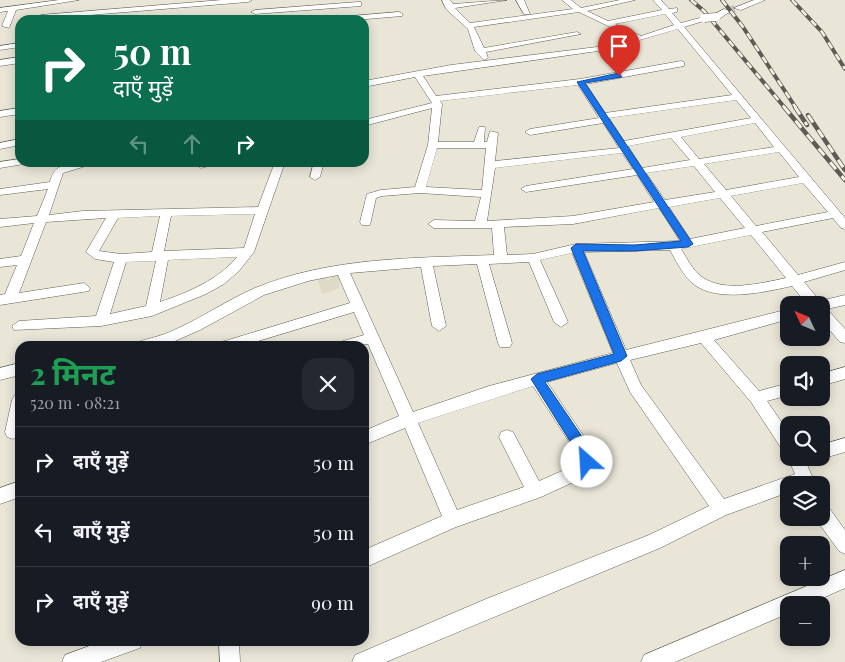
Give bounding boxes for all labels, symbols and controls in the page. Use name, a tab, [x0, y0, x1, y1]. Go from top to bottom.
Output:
pin	[598, 25, 640, 76]
text: 50 m	[113, 27, 191, 74]
icon: arrive	[605, 32, 633, 60]
icon: right	[30, 35, 95, 100]
text: दाएँ मुड़ें	[113, 72, 173, 102]
icon: left	[125, 130, 153, 158]
icon: ahead	[178, 130, 206, 158]
icon: right	[231, 130, 259, 158]
north arrow	[780, 296, 830, 346]
map controls	[780, 296, 830, 646]
text: 2 मिनट	[30, 353, 115, 393]
button: sound	[780, 356, 830, 406]
button: close	[302, 358, 354, 410]
text: 520 m · 08:21	[30, 392, 120, 413]
button: search	[780, 416, 830, 466]
position arrow	[560, 435, 612, 487]
text: दाएँ मुड़ें	[73, 447, 128, 473]
icon: right	[30, 448, 58, 476]
text: 50 m	[313, 449, 354, 475]
button: layers	[780, 476, 830, 526]
text: बाएँ मुड़ें	[73, 517, 130, 543]
icon: left	[30, 518, 58, 546]
text: 50 m	[313, 519, 354, 545]
button: +	[780, 536, 830, 586]
text: दाएँ मुड़ें	[73, 587, 128, 613]
icon: right	[30, 588, 58, 616]
text: 90 m	[311, 589, 354, 615]
button: −	[780, 596, 830, 646]

